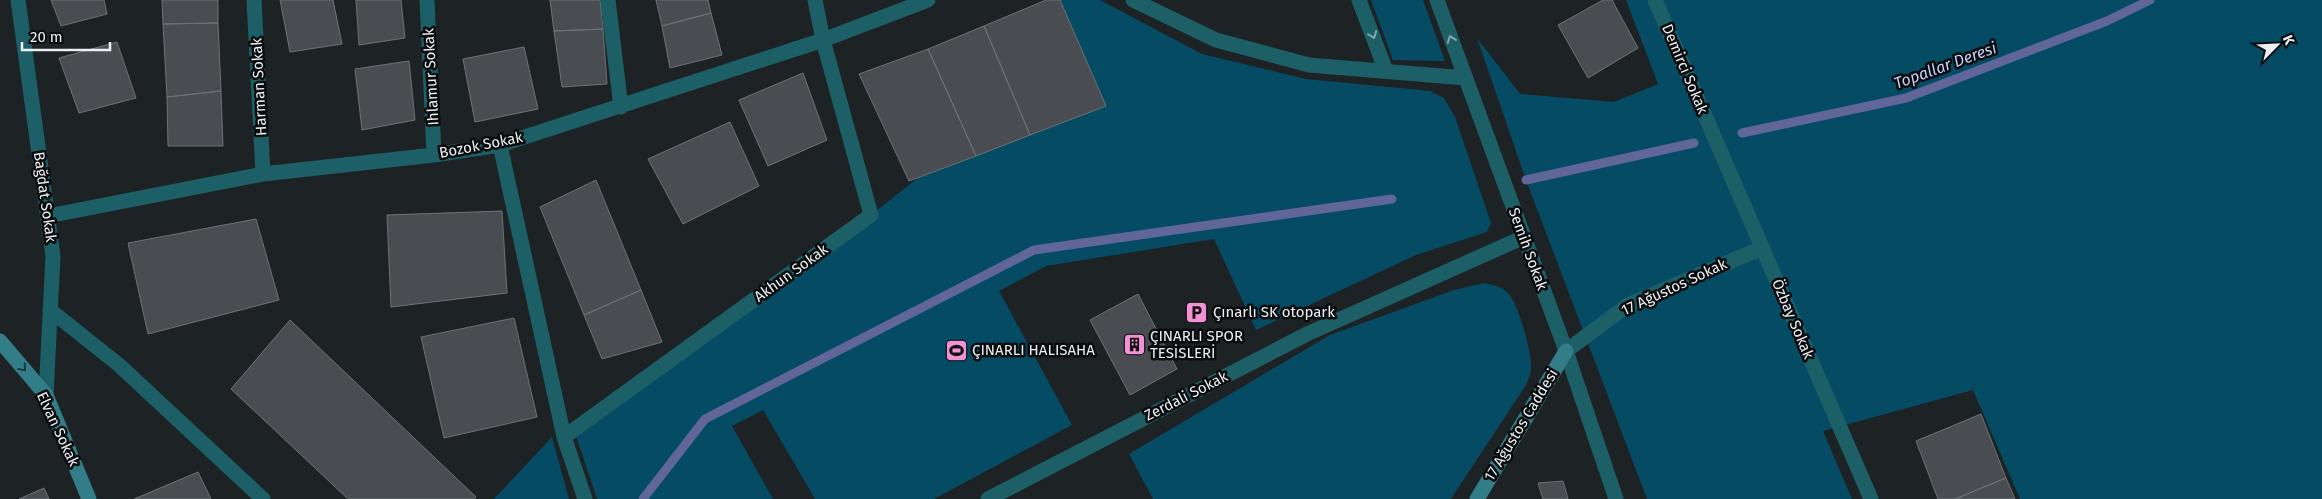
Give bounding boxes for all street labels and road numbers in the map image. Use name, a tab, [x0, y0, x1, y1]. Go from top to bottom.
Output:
street label: Demirci Sokak	[1658, 21, 1712, 117]
street label: Ihlamur Sokak	[419, 28, 443, 126]
street label: Harman Sokak	[247, 37, 271, 136]
street label: Bozok Sokak	[438, 128, 525, 162]
street label: Bağdat Sokak	[30, 150, 60, 244]
street label: Semih Sokak	[1505, 205, 1551, 293]
street label: Akhun Sokak	[751, 240, 832, 306]
street label: 17 Ağustos Sokak	[1618, 255, 1730, 319]
street label: Özbay Sokak	[1768, 276, 1818, 362]
street label: 17 Ağustos Caddesi	[1480, 366, 1562, 484]
street label: Zerdali Sokak	[1141, 367, 1231, 425]
street label: Elvan Sokak	[33, 389, 83, 470]

